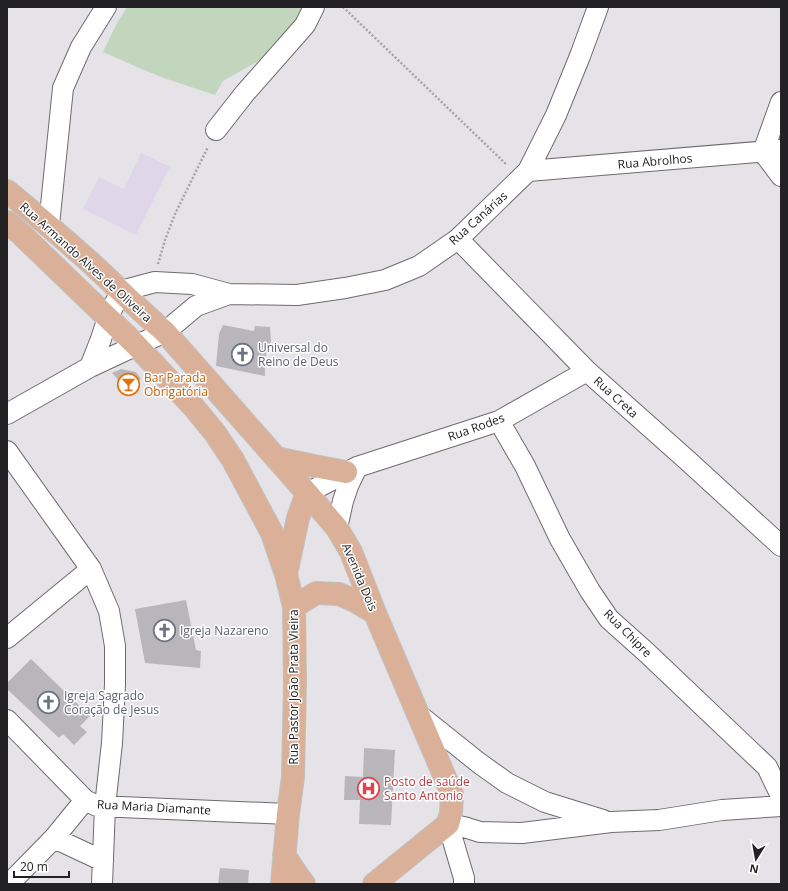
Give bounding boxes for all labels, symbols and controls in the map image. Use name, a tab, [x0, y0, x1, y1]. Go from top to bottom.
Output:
street label: Rua Abrolhos	[617, 149, 693, 173]
street label: Rua Canárias	[445, 187, 511, 249]
street label: Rua Armando Alves de Oliveira	[16, 198, 156, 326]
place label: Universal do Reino de Deus	[258, 339, 339, 370]
church icon: Universal do Reino de Deus	[229, 341, 255, 367]
place label: Bar Parada Obrigatória	[144, 369, 208, 400]
bar icon: Bar Parada Obrigatória	[115, 371, 141, 397]
street label: Rua Creta	[590, 372, 642, 422]
street label: Rua Rodes	[445, 409, 507, 445]
street label: Avenida Dois	[338, 540, 382, 614]
street label: Rua Chipre	[600, 605, 656, 661]
street label: Rua Pastor João Prata Vieira	[285, 609, 302, 765]
church icon: Igreja Nazareno	[152, 617, 178, 643]
place label: Igreja Nazareno	[180, 622, 269, 639]
place label: Igreja Sagrado Coração de Jesus	[64, 687, 159, 718]
church icon: Igreja Sagrado Coração de Jesus	[36, 689, 62, 715]
place label: Posto de saúde Santo Antonio	[384, 773, 470, 804]
hospital icon: Posto de saúde Santo Antonio	[356, 775, 382, 801]
street label: Rua Maria Diamante	[96, 796, 212, 818]
north arrow	[736, 839, 776, 879]
scale bar	[14, 853, 69, 879]
text: 20 m	[20, 858, 48, 875]
text: N	[748, 861, 760, 878]

